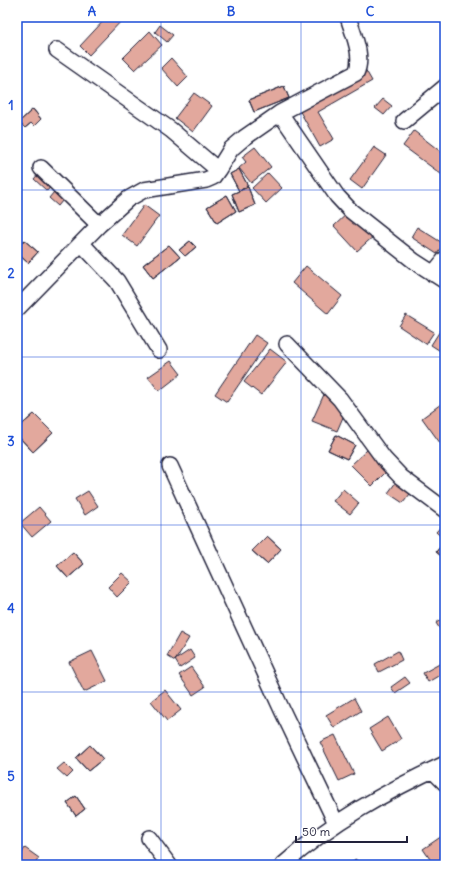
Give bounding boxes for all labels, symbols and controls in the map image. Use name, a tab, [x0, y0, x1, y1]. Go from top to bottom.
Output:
text: A	[88, 3, 97, 20]
text: B	[227, 3, 236, 20]
text: C	[366, 3, 375, 20]
text: 1	[8, 97, 14, 114]
text: 2	[7, 265, 15, 282]
text: 3	[7, 433, 15, 450]
text: 4	[7, 600, 15, 617]
text: 5	[7, 768, 15, 785]
scale bar	[296, 818, 407, 844]
text: 50 m	[302, 824, 331, 839]

